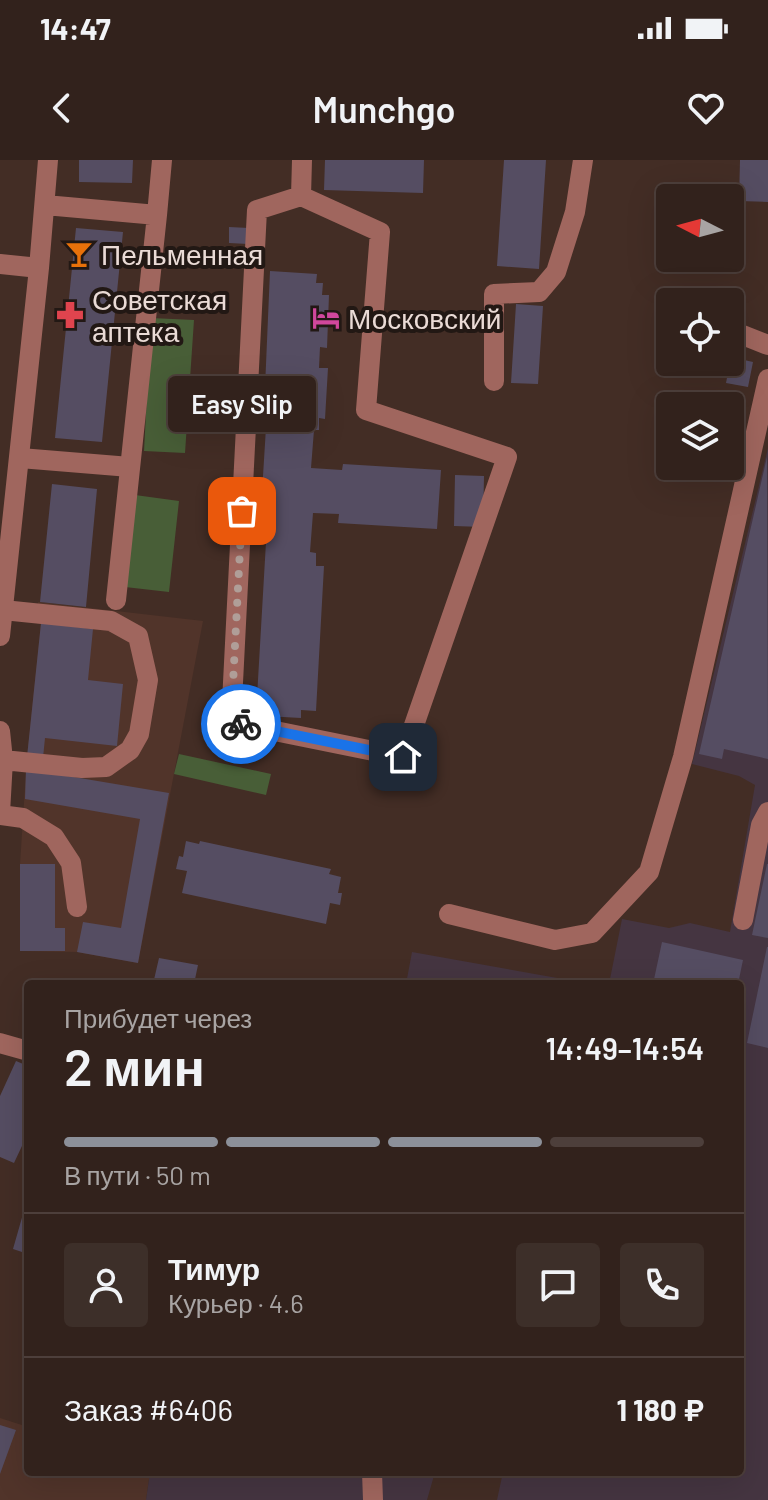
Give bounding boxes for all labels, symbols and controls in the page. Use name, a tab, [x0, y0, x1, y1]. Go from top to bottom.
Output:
text: 14:47	[40, 10, 111, 46]
icon: back	[40, 86, 84, 130]
icon: heart	[684, 86, 728, 130]
text: Munchgo	[312, 87, 456, 130]
north arrow	[656, 184, 744, 272]
map controls	[656, 184, 744, 480]
place label: Пельменная	[101, 237, 263, 271]
bar icon: Пельменная	[64, 239, 94, 269]
place label: Советская аптека	[92, 282, 227, 348]
button: locate	[656, 288, 744, 376]
pharmacy icon: Советская аптека	[55, 300, 85, 330]
place label: Московский	[348, 301, 501, 335]
hotel icon: Московский	[311, 303, 341, 333]
callout: Easy Slip	[168, 375, 316, 431]
text: Easy Slip	[191, 388, 293, 419]
button: layers	[656, 392, 744, 480]
pin	[208, 477, 276, 545]
icon: bag	[220, 489, 264, 533]
courier	[201, 684, 281, 764]
icon: bike	[219, 702, 263, 746]
pin	[369, 723, 437, 791]
icon: home	[381, 735, 425, 779]
text: Прибудет через	[64, 1002, 252, 1033]
text: 14:49–14:54	[546, 1030, 704, 1066]
text: 2 мин	[64, 1034, 205, 1096]
text: В пути · 50 m	[64, 1159, 211, 1190]
button: person	[64, 1243, 148, 1327]
button: chat	[516, 1243, 600, 1327]
button: phone	[620, 1243, 704, 1327]
text: Тимур	[168, 1250, 260, 1286]
text: Курьер · 4.6	[168, 1287, 304, 1318]
text: Заказ #6406	[64, 1391, 233, 1427]
text: 1 180 ₽	[616, 1391, 704, 1427]

